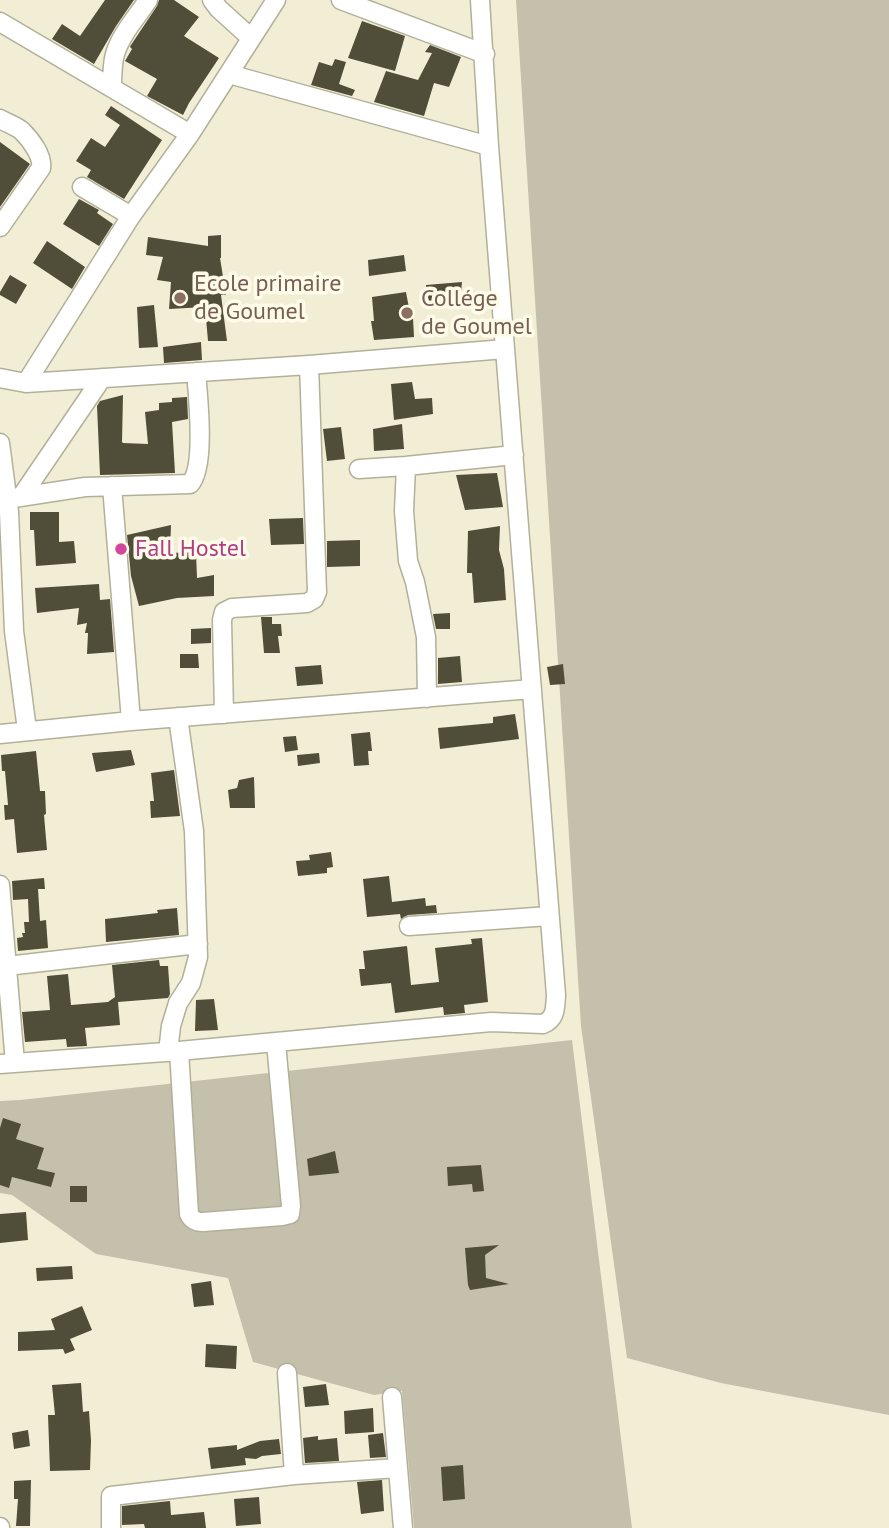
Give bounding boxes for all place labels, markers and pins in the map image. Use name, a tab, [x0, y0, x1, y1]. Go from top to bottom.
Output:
place label: Ecole primaire de Goumel	[194, 270, 341, 326]
place label: Collége de Goumel	[421, 285, 532, 341]
marker: Ecole primaire de Goumel	[172, 290, 188, 306]
marker: Collége de Goumel	[399, 305, 415, 321]
place label: Fall Hostel	[135, 535, 246, 563]
marker: Fall Hostel	[113, 541, 129, 557]

